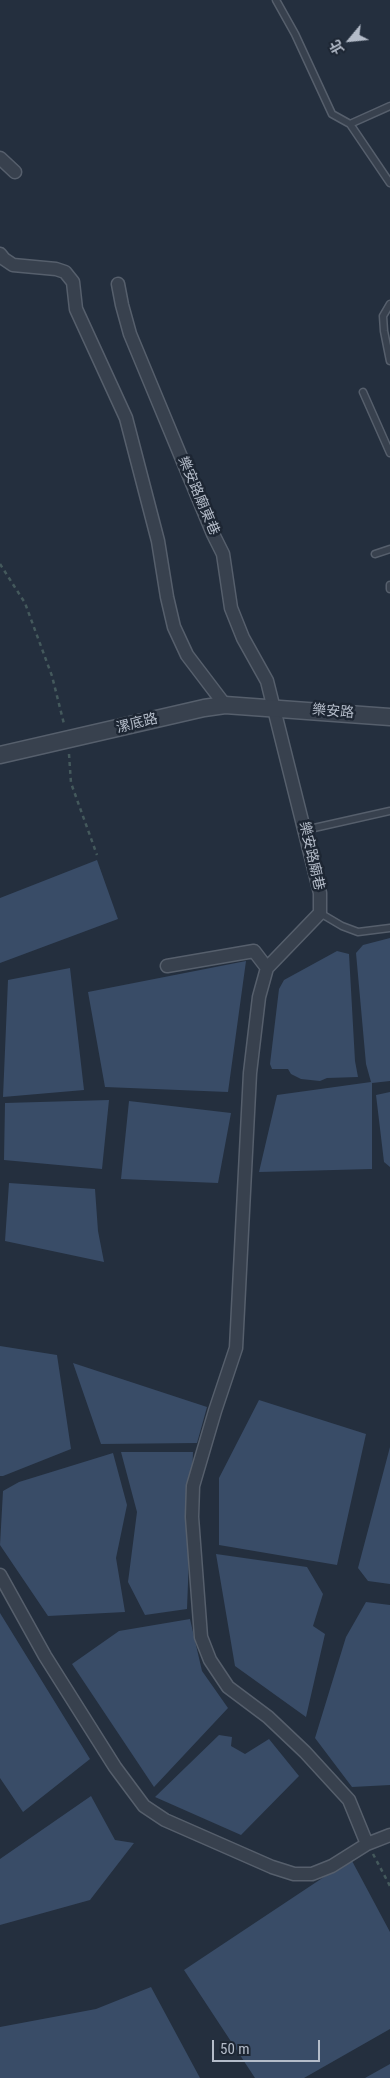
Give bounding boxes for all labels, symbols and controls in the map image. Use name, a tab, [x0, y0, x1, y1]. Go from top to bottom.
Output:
north arrow	[325, 15, 375, 65]
text: 北	[326, 37, 347, 57]
street label: 樂安路廟東巷	[174, 454, 222, 538]
street label: 樂安路	[311, 702, 355, 722]
street label: 漯底路	[115, 711, 159, 737]
street label: 樂安路廟巷	[295, 820, 327, 892]
scale bar	[215, 2030, 322, 2062]
text: 50 m	[220, 2040, 250, 2058]

